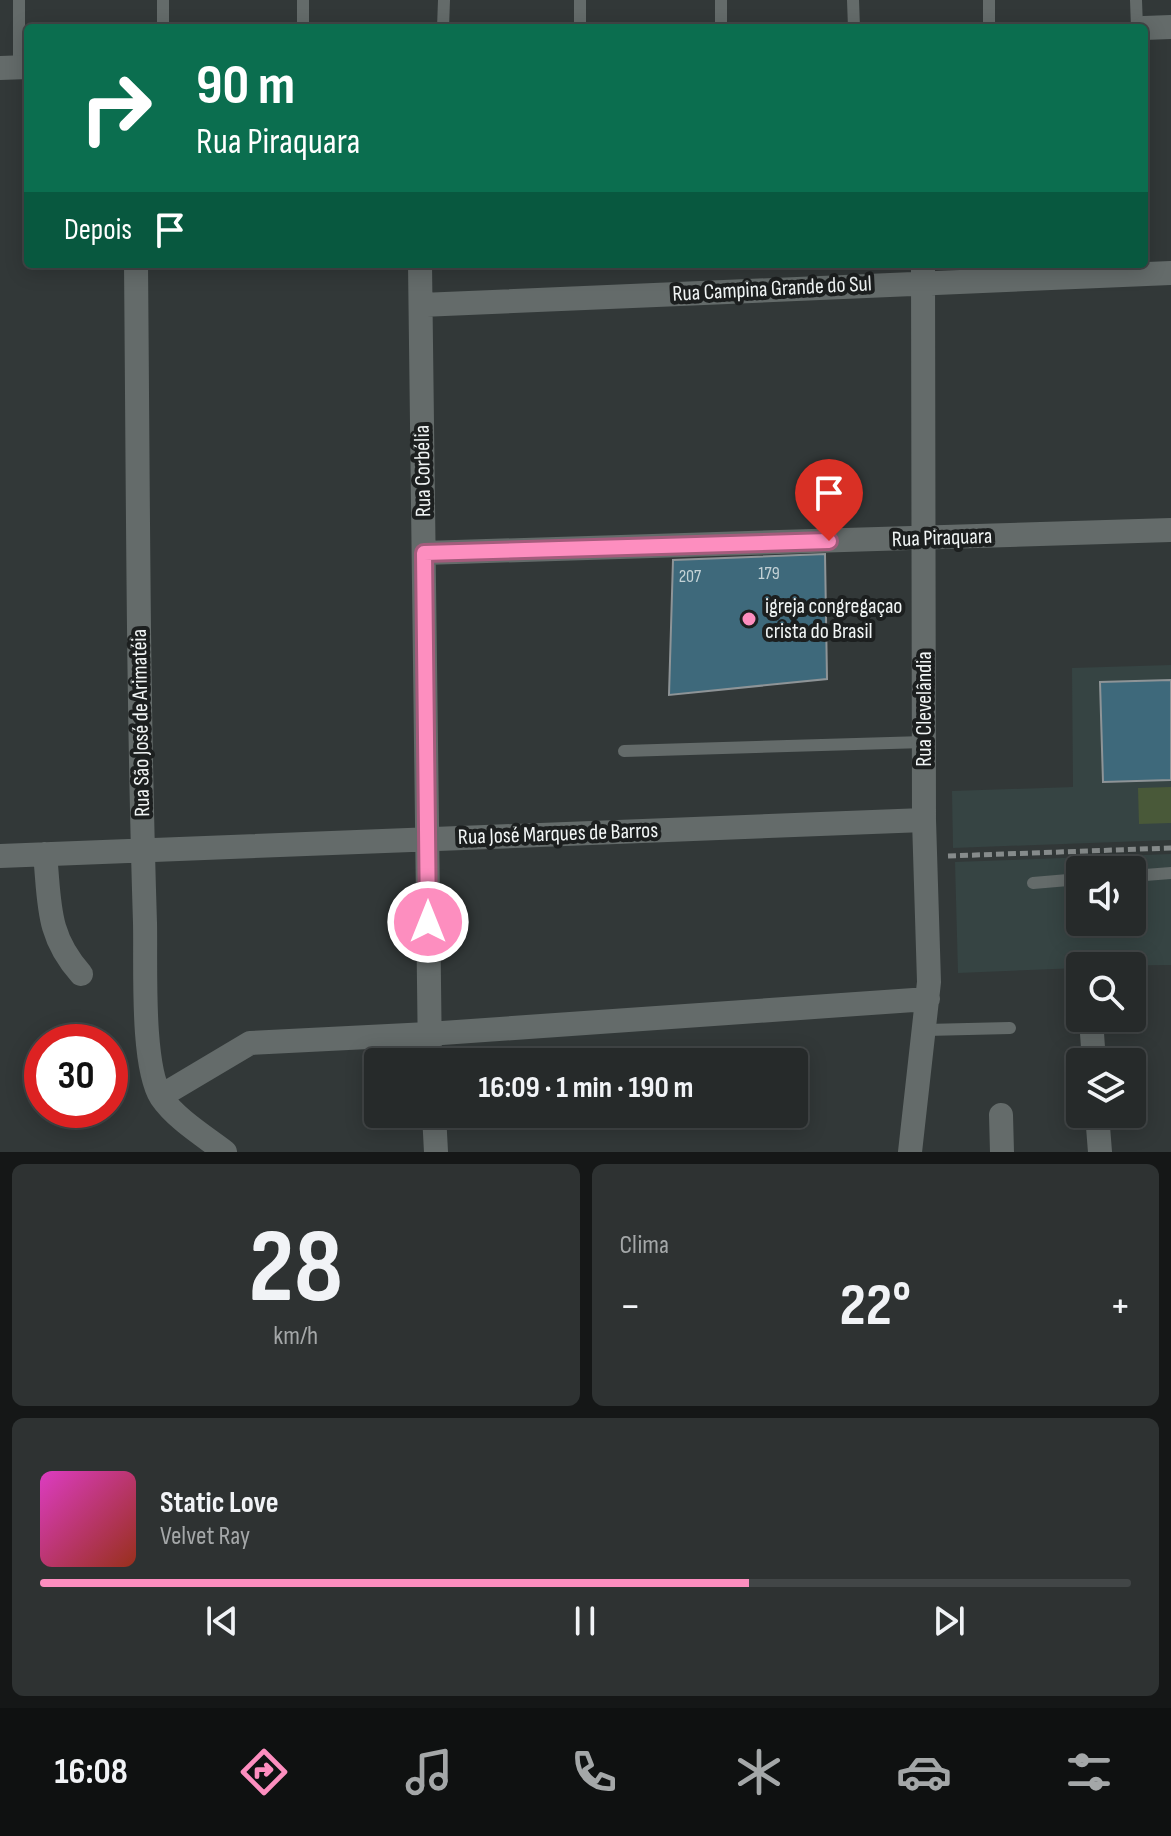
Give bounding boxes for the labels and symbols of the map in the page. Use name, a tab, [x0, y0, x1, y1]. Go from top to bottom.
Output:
street label: Rua Campina Grande do Sul	[672, 270, 872, 308]
street label: Rua Corbélia	[409, 425, 437, 517]
pin	[795, 459, 863, 541]
street label: Rua Piraquara	[891, 523, 993, 553]
house number: 179	[758, 563, 780, 584]
house number: 207	[679, 566, 702, 587]
place label: igreja congregaçao crista do Brasil	[765, 593, 903, 645]
marker: igreja congregaçao crista do Brasil	[740, 610, 758, 628]
street label: Rua São José de Arimatéia	[126, 629, 156, 817]
street label: Rua Clevelândia	[911, 651, 938, 767]
street label: Rua José Marques de Barros	[457, 817, 659, 851]
position arrow	[386, 880, 470, 964]
speed limit sign: 30	[24, 1024, 128, 1128]

